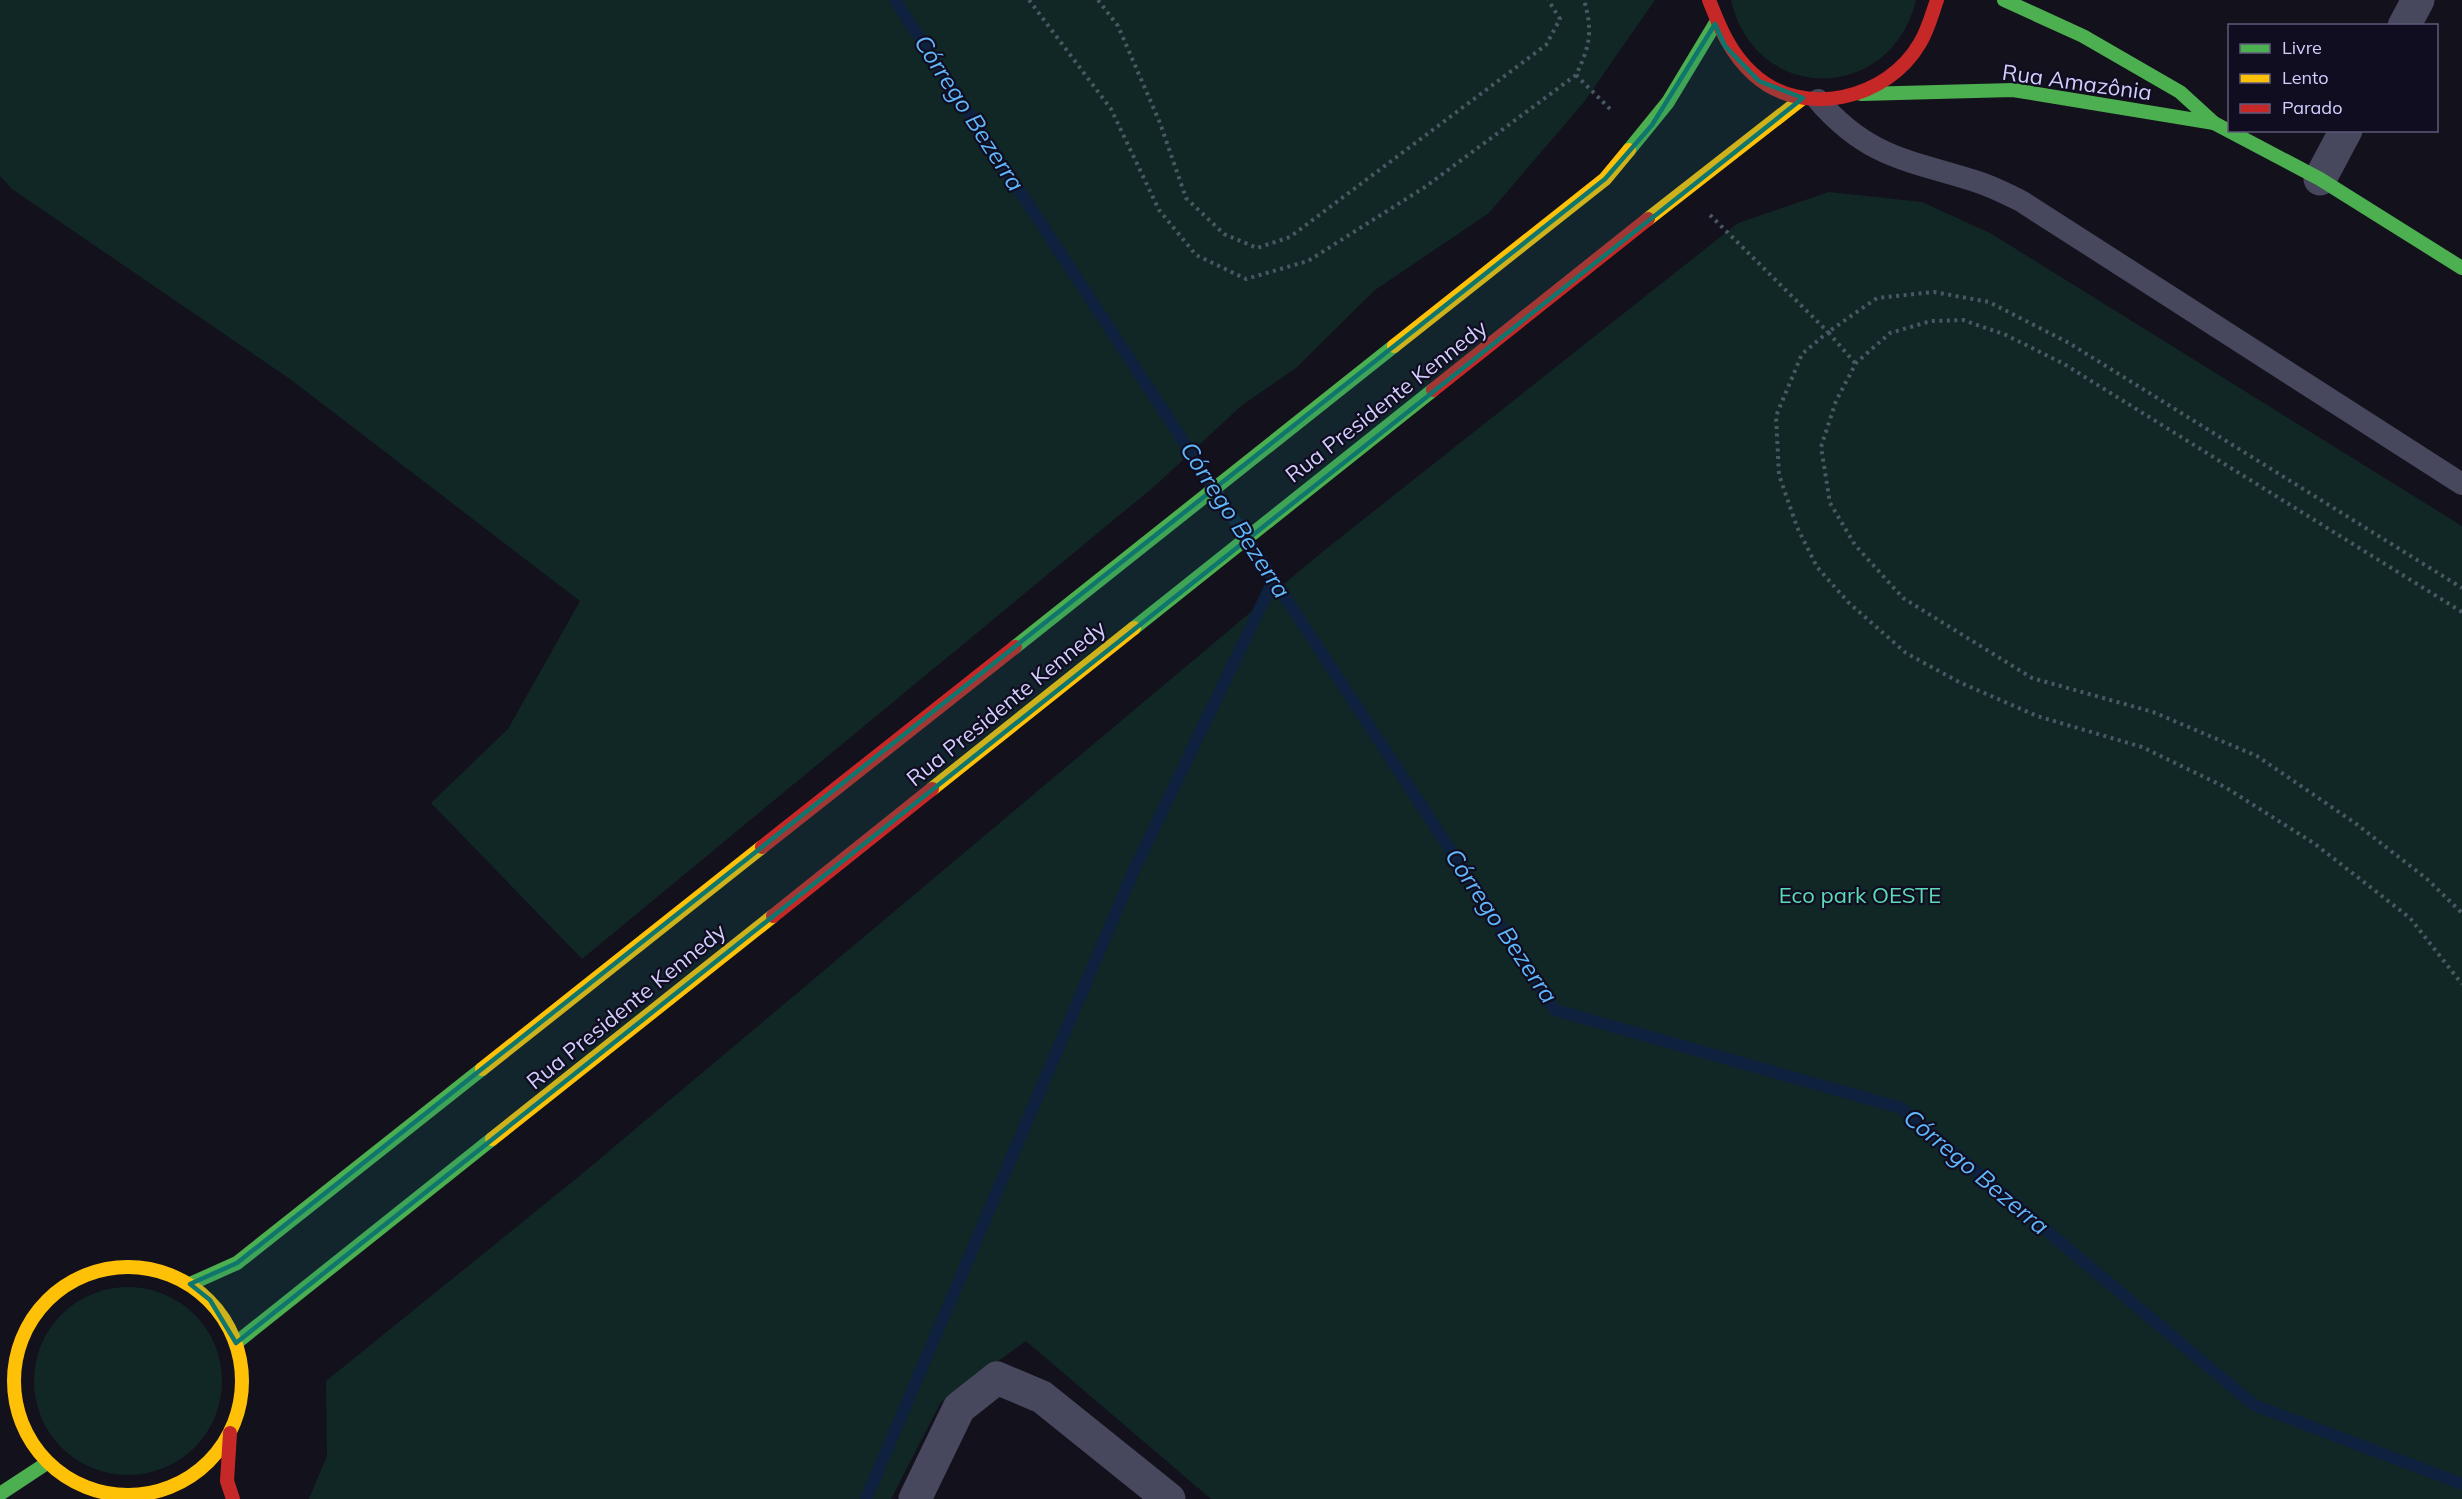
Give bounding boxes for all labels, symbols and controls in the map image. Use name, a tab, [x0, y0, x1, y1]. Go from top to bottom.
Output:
legend	[2228, 24, 2438, 132]
water label: Córrego Bezerra	[908, 29, 1032, 196]
text: Livre	[2282, 36, 2322, 59]
street label: Rua Amazônia	[2000, 58, 2154, 106]
text: Lento	[2282, 66, 2329, 89]
text: Parado	[2282, 96, 2342, 119]
street label: Rua Presidente Kennedy	[1279, 313, 1493, 489]
water label: Córrego Bezerra	[1174, 436, 1298, 603]
street label: Rua Presidente Kennedy	[901, 614, 1112, 792]
water label: Córrego Bezerra	[1439, 842, 1565, 1009]
park label: Eco park OESTE	[1779, 881, 1941, 909]
street label: Rua Presidente Kennedy	[521, 917, 732, 1095]
water label: Córrego Bezerra	[1898, 1102, 2055, 1241]

